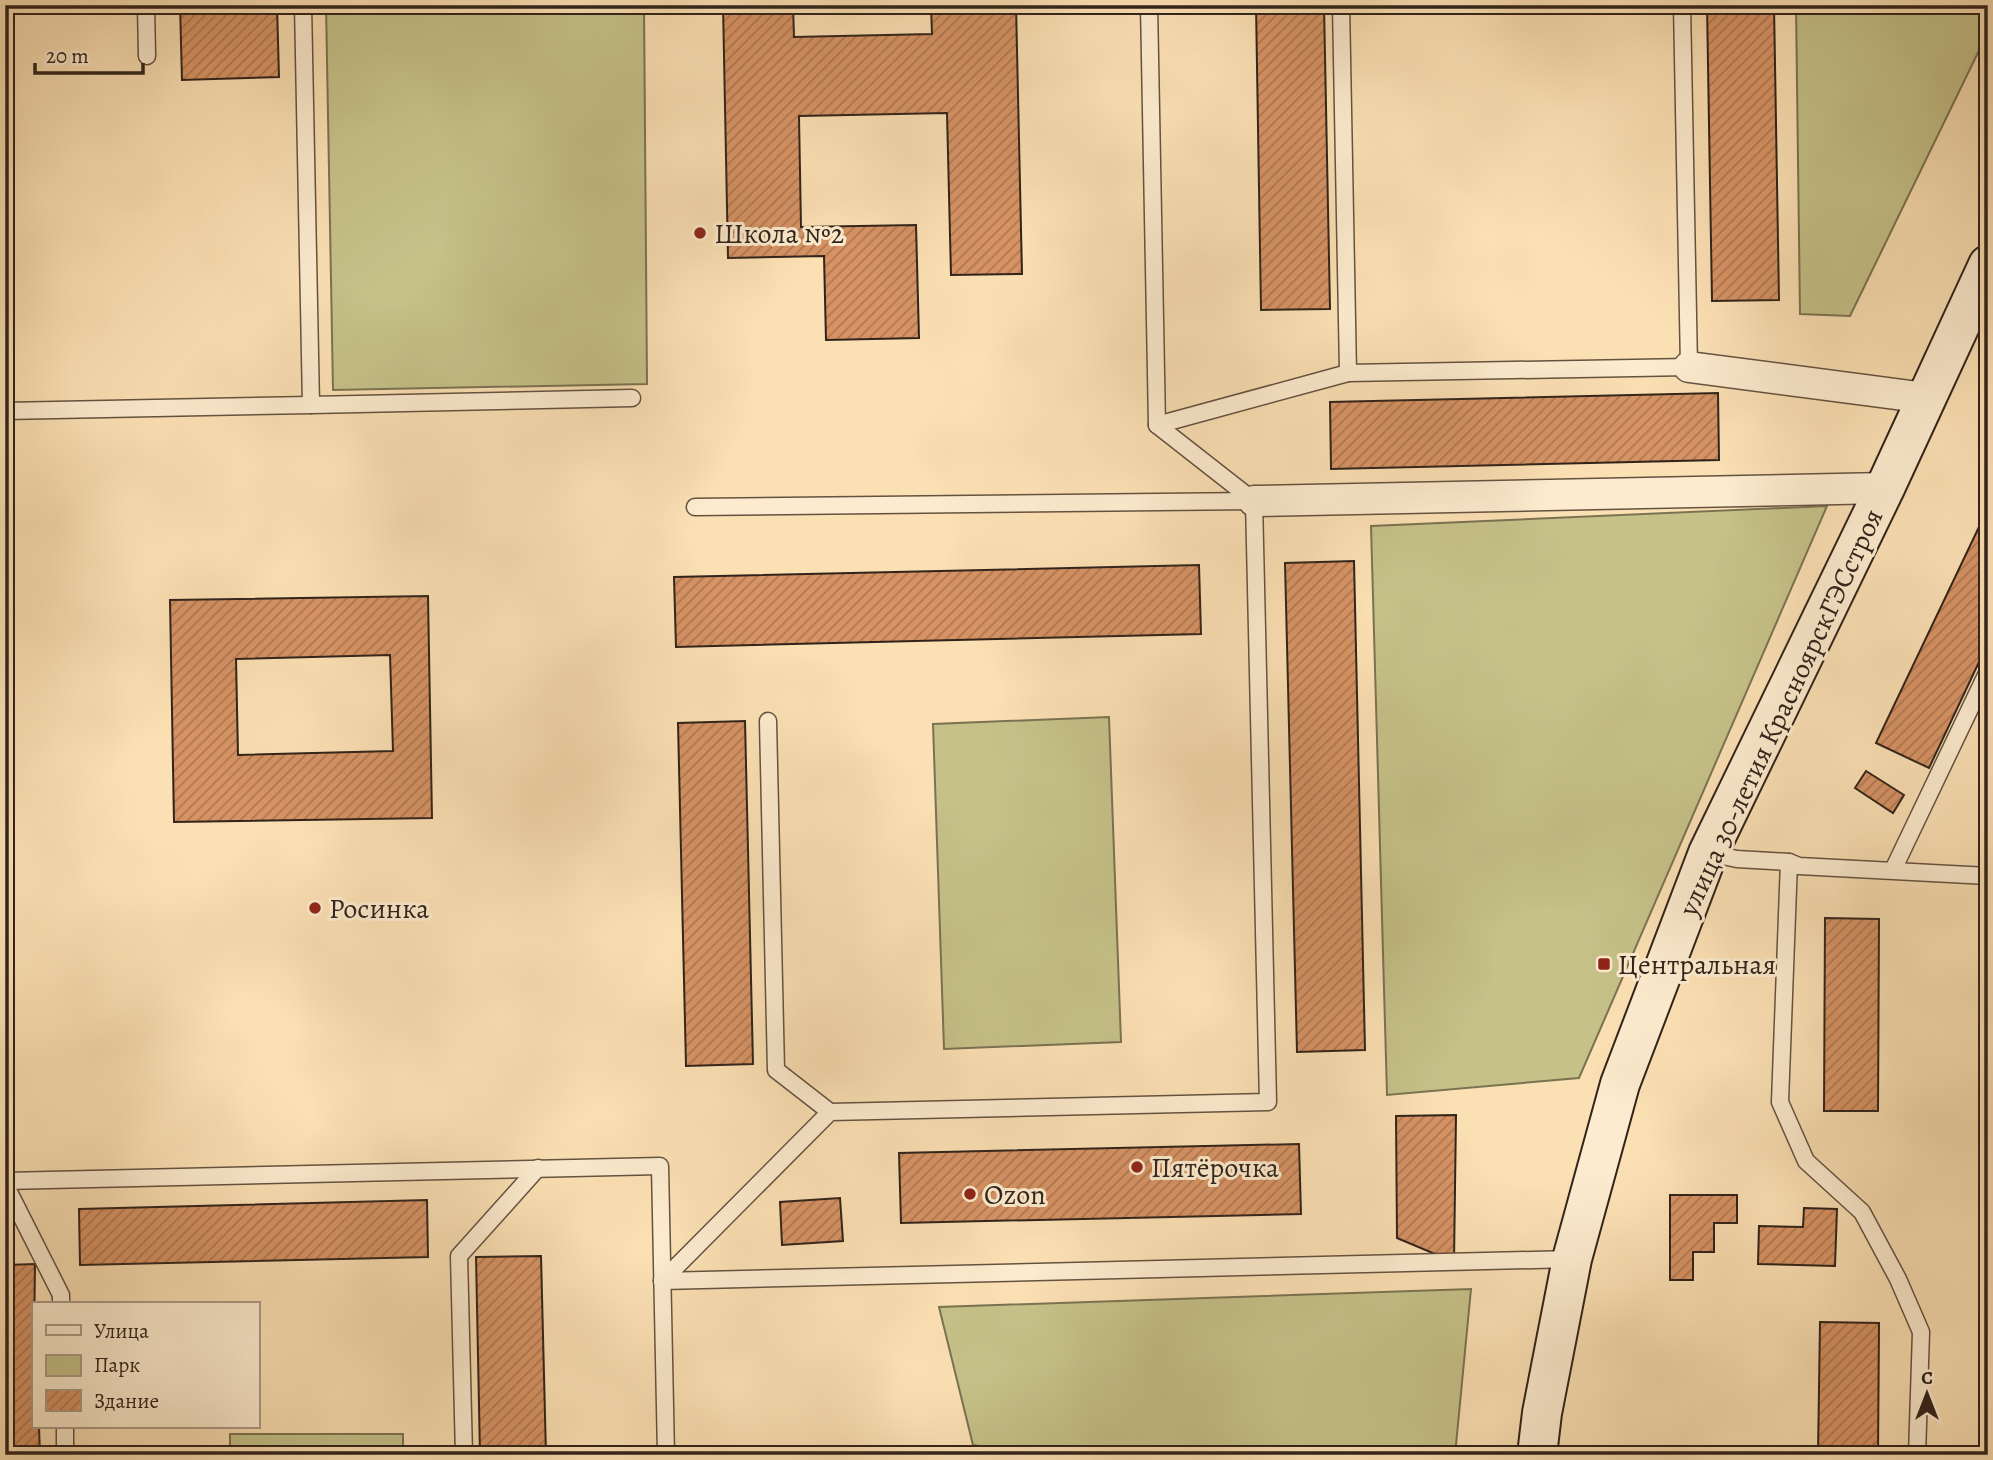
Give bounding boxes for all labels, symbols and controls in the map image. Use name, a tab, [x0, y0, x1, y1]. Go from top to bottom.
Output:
scale bar	[35, 32, 144, 76]
text: 20 m	[46, 42, 89, 70]
place label: Школа №2	[714, 215, 844, 253]
marker: Школа №2	[692, 225, 708, 241]
street label: улица 30-летия КрасноярскГЭСстроя	[1669, 503, 1892, 923]
place label: Росинка	[329, 890, 429, 928]
marker: Росинка	[307, 900, 323, 916]
place label: Центральная	[1618, 946, 1776, 984]
marker: Центральная	[1596, 956, 1612, 972]
place label: Пятёрочка	[1151, 1149, 1279, 1187]
marker: Пятёрочка	[1129, 1159, 1145, 1175]
place label: Ozon	[984, 1176, 1046, 1214]
marker: Ozon	[962, 1186, 978, 1202]
legend	[32, 1302, 259, 1428]
text: Улица	[94, 1317, 149, 1345]
text: Парк	[94, 1351, 140, 1379]
north arrow	[1892, 1358, 1962, 1428]
text: С	[1921, 1365, 1933, 1391]
text: Здание	[94, 1387, 159, 1415]

